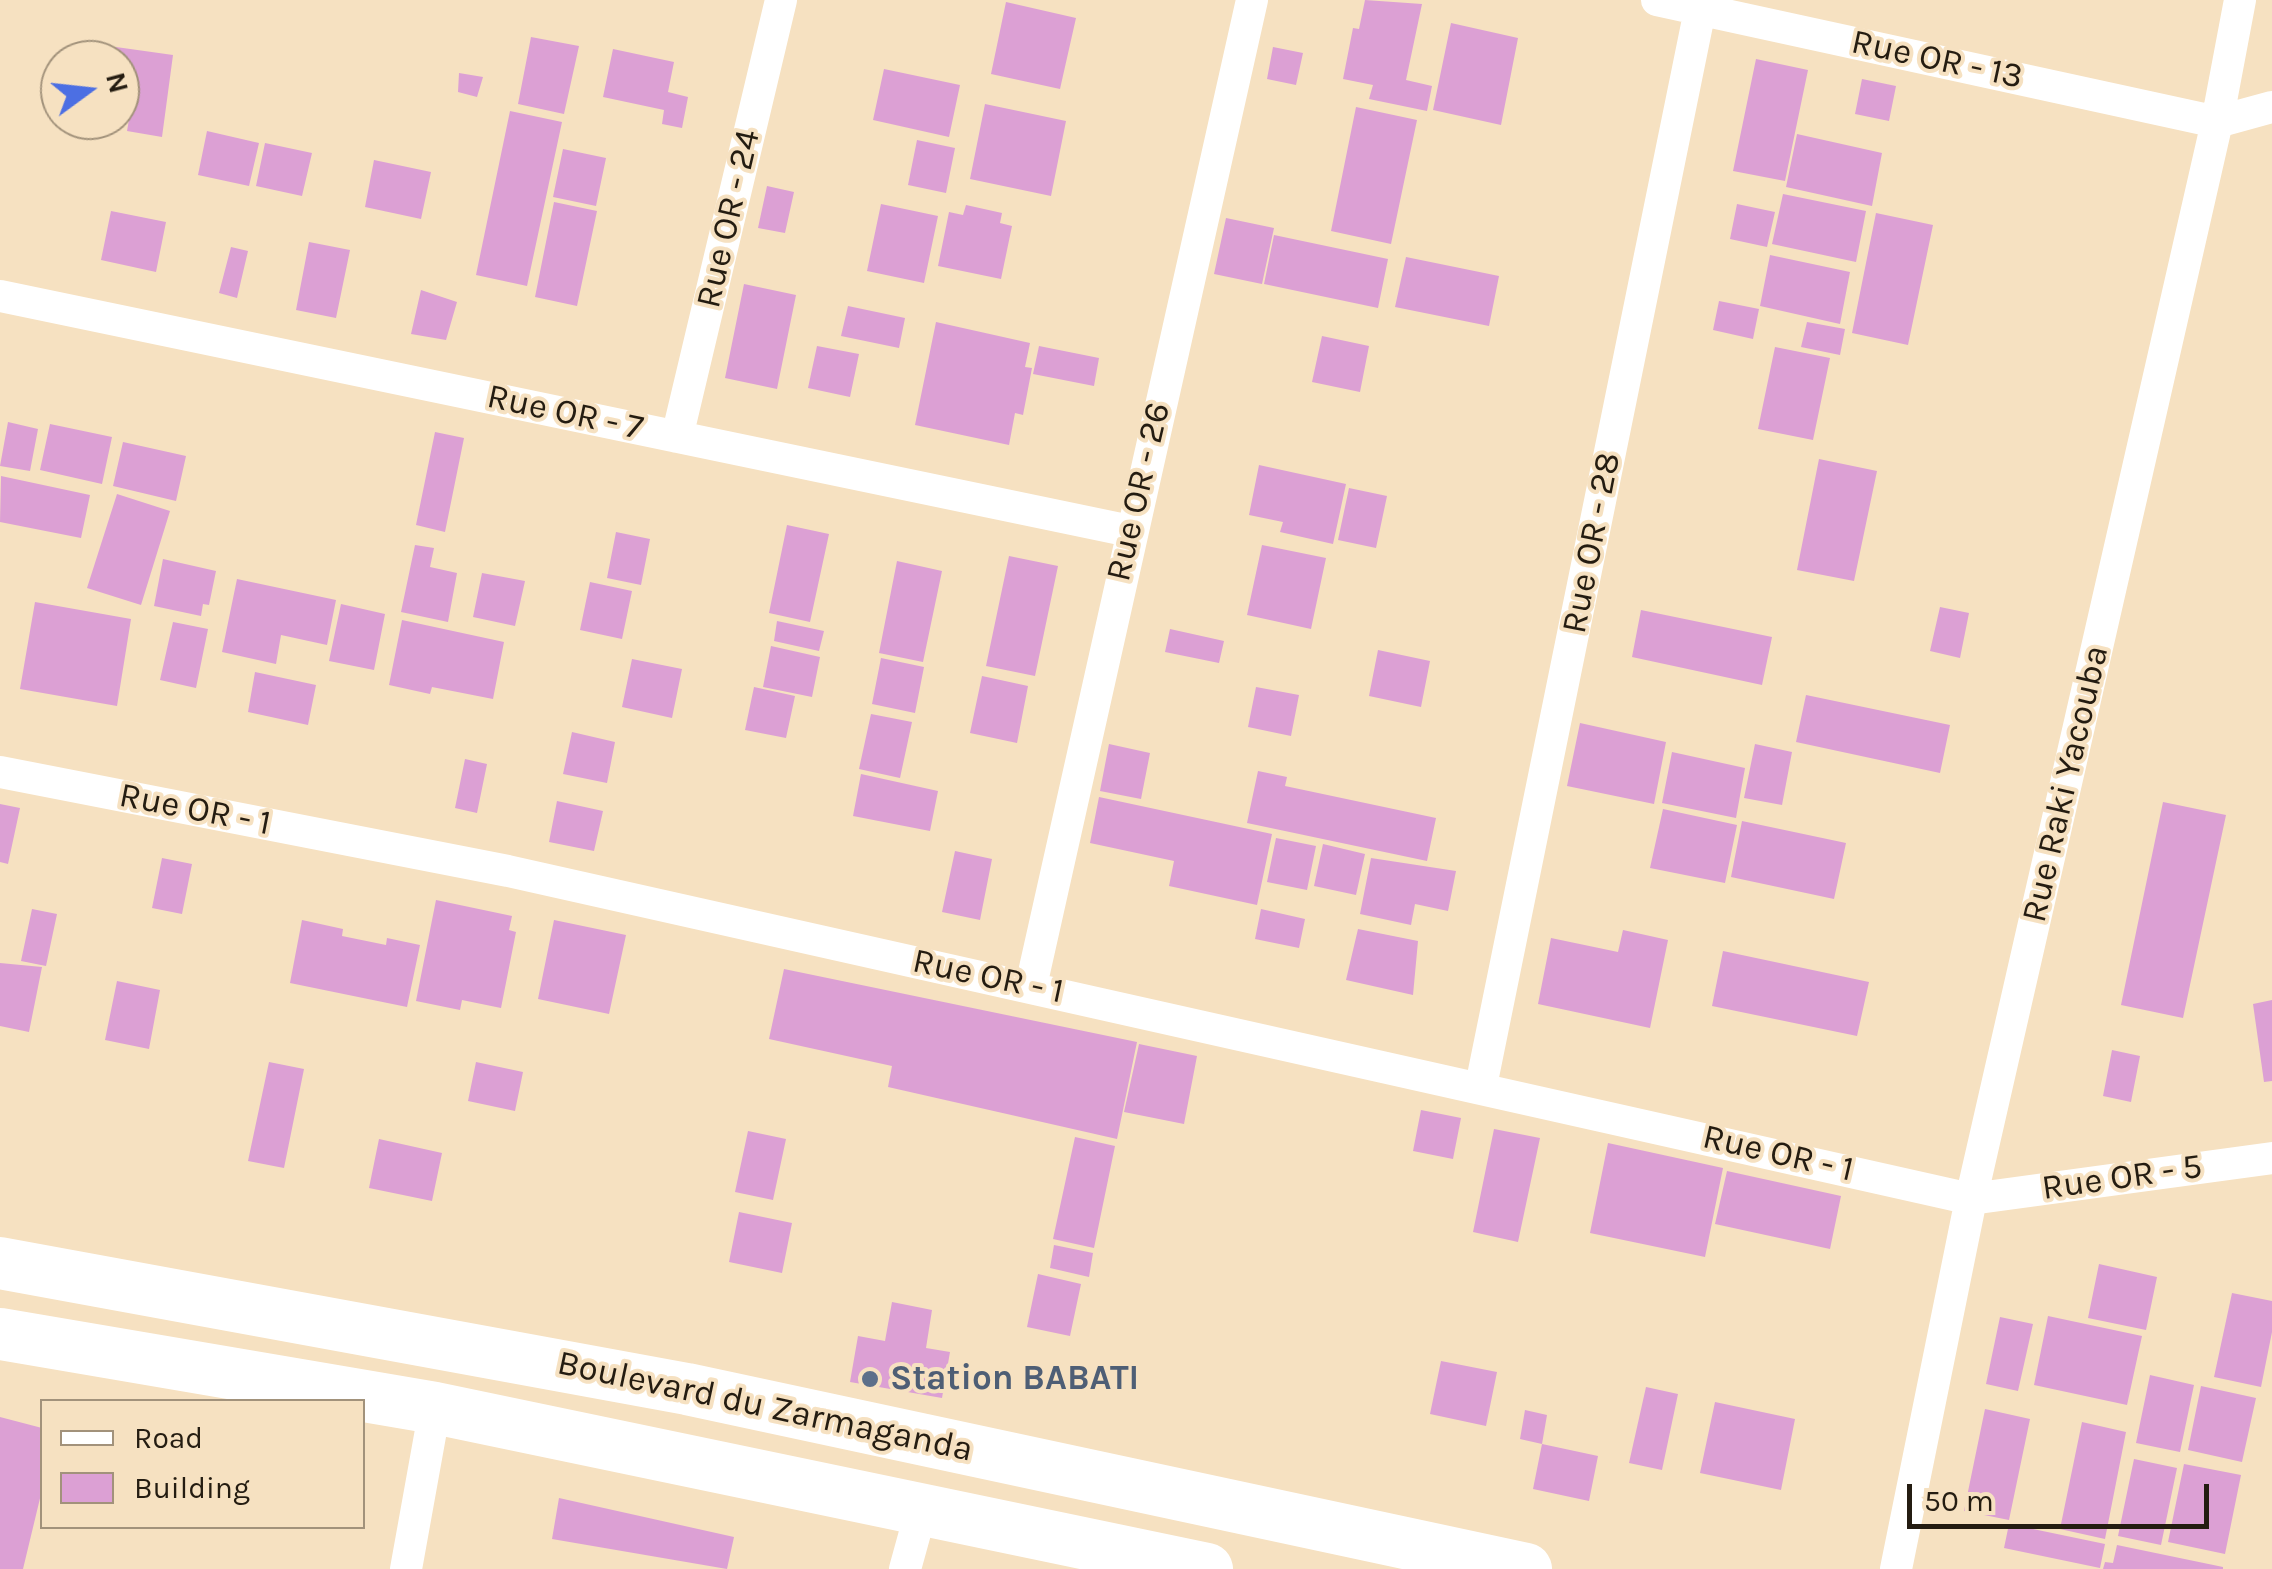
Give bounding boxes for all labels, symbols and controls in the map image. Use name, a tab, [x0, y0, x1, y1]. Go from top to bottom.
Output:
street label: Rue OR - 13	[1848, 21, 2026, 99]
north arrow	[40, 40, 140, 140]
text: N	[99, 69, 136, 97]
street label: Rue OR - 24	[688, 126, 770, 312]
street label: Rue OR - 7	[483, 376, 647, 450]
street label: Rue OR - 26	[1098, 399, 1180, 585]
street label: Rue OR - 28	[1554, 449, 1630, 637]
street label: Rue Raki Yacouba	[2014, 642, 2118, 926]
street label: Rue OR - 1	[116, 775, 274, 845]
street label: Rue OR - 1	[909, 941, 1067, 1013]
street label: Rue OR - 1	[1699, 1116, 1857, 1192]
street label: Rue OR - 5	[2039, 1146, 2205, 1210]
street label: Boulevard du Zarmaganda	[554, 1342, 976, 1472]
place label: Station BABATI	[890, 1358, 1139, 1400]
marker: Station BABATI	[859, 1368, 881, 1390]
legend	[40, 1399, 365, 1529]
text: Road	[134, 1420, 203, 1456]
scale bar	[1912, 1464, 2214, 1526]
text: Building	[134, 1470, 250, 1506]
text: 50 m	[1924, 1483, 1994, 1519]

